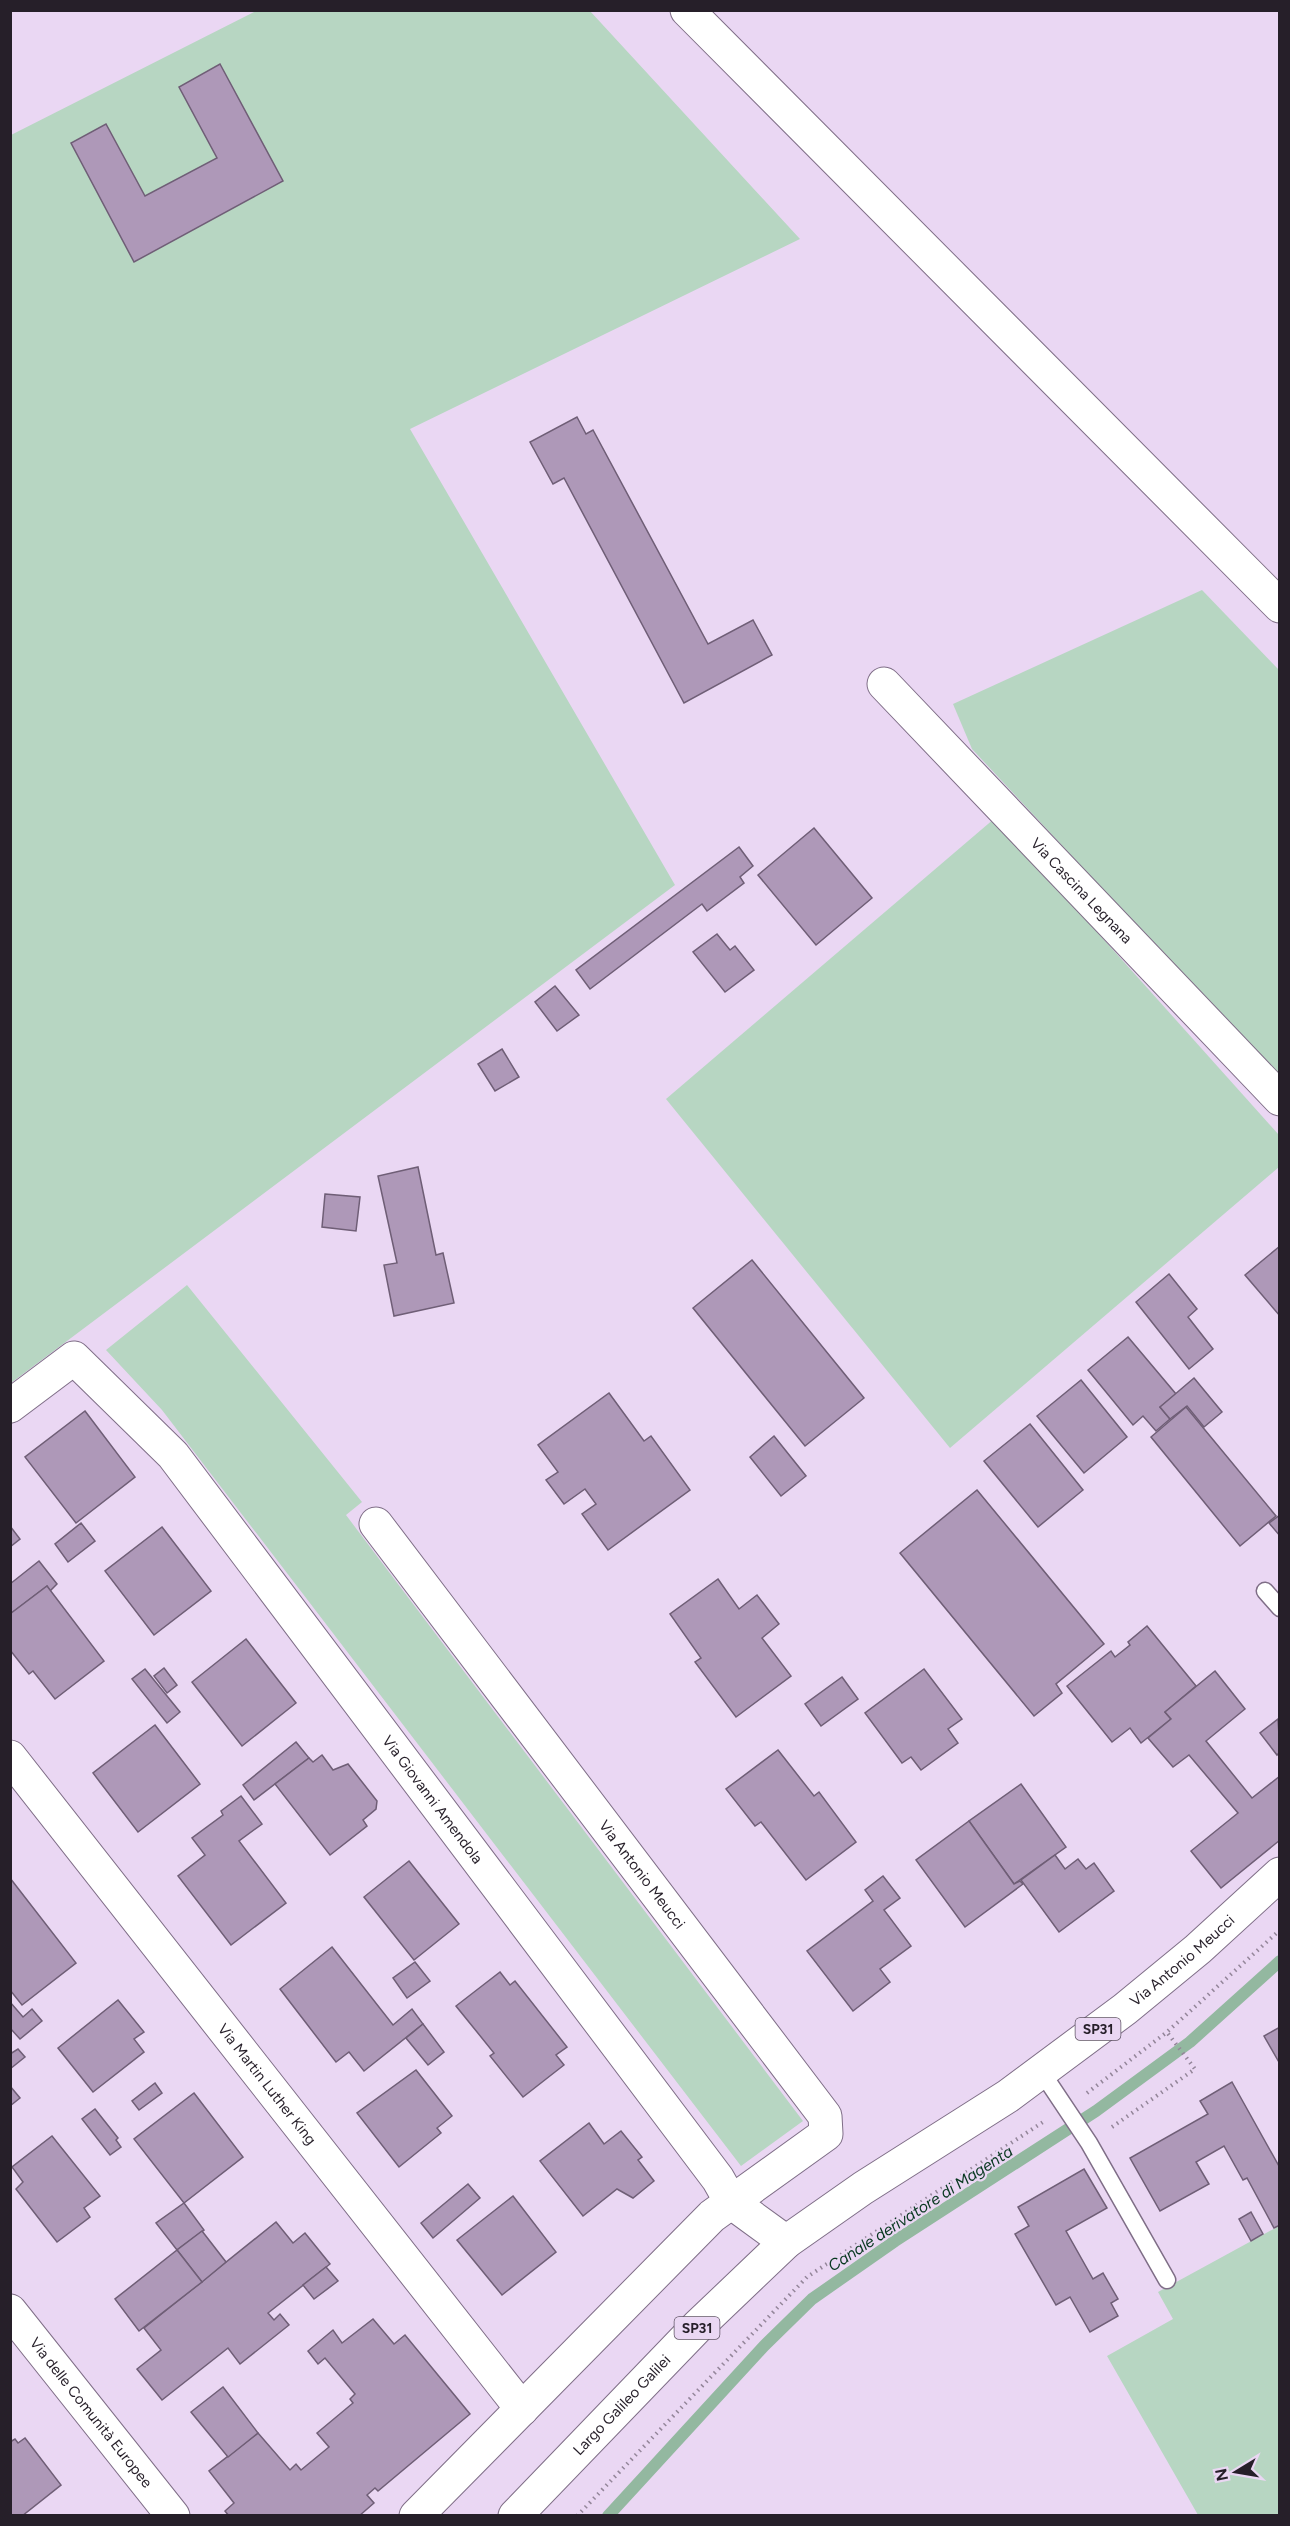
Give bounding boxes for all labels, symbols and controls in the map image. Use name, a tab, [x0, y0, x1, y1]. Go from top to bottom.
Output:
street label: Via Cascina Legnana	[1027, 834, 1136, 947]
street label: Via Giovanni Amendola	[378, 1732, 487, 1867]
street label: Via Antonio Meucci	[595, 1817, 689, 1932]
street label: Via Antonio Meucci	[1126, 1911, 1238, 2010]
road number: SP31	[1076, 2018, 1120, 2040]
street label: Via Martin Luther King	[214, 2020, 320, 2148]
water label: Canale derivatore di Magenta	[824, 2141, 1016, 2275]
road number: SP31	[674, 2317, 720, 2339]
street label: Via delle Comunità Europee	[26, 2334, 156, 2491]
street label: Largo Galileo Galilei	[569, 2351, 674, 2459]
north arrow	[1206, 2442, 1266, 2502]
text: N	[1211, 2467, 1232, 2483]

